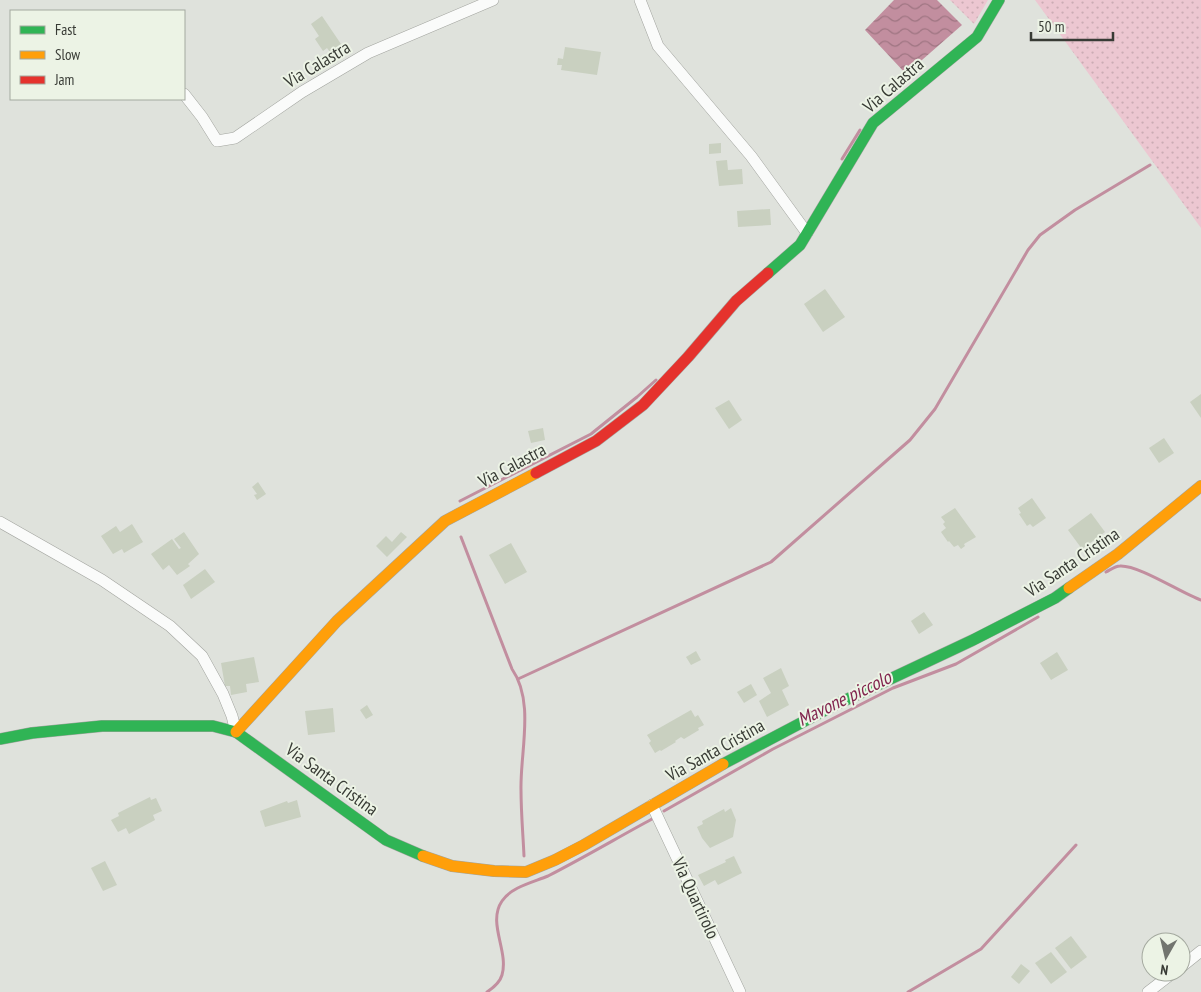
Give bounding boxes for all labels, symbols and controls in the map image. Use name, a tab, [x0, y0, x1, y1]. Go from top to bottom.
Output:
legend	[10, 10, 185, 100]
scale bar	[1031, 10, 1114, 42]
text: 50 m	[1038, 17, 1064, 36]
text: Fast	[55, 20, 76, 39]
street label: Via Calastra	[279, 35, 354, 93]
text: Slow	[55, 45, 80, 64]
street label: Via Calastra	[857, 52, 928, 118]
text: Jam	[54, 70, 74, 89]
street label: Via Calastra	[473, 438, 550, 493]
street label: Via Santa Cristina	[1020, 522, 1124, 603]
water label: Mavone piccolo	[793, 664, 897, 731]
street label: Via Santa Cristina	[661, 714, 768, 787]
street label: Via Santa Cristina	[280, 737, 383, 820]
street label: Via Quartirolo	[667, 853, 725, 943]
north arrow	[1141, 932, 1191, 982]
text: N	[1159, 960, 1169, 979]

